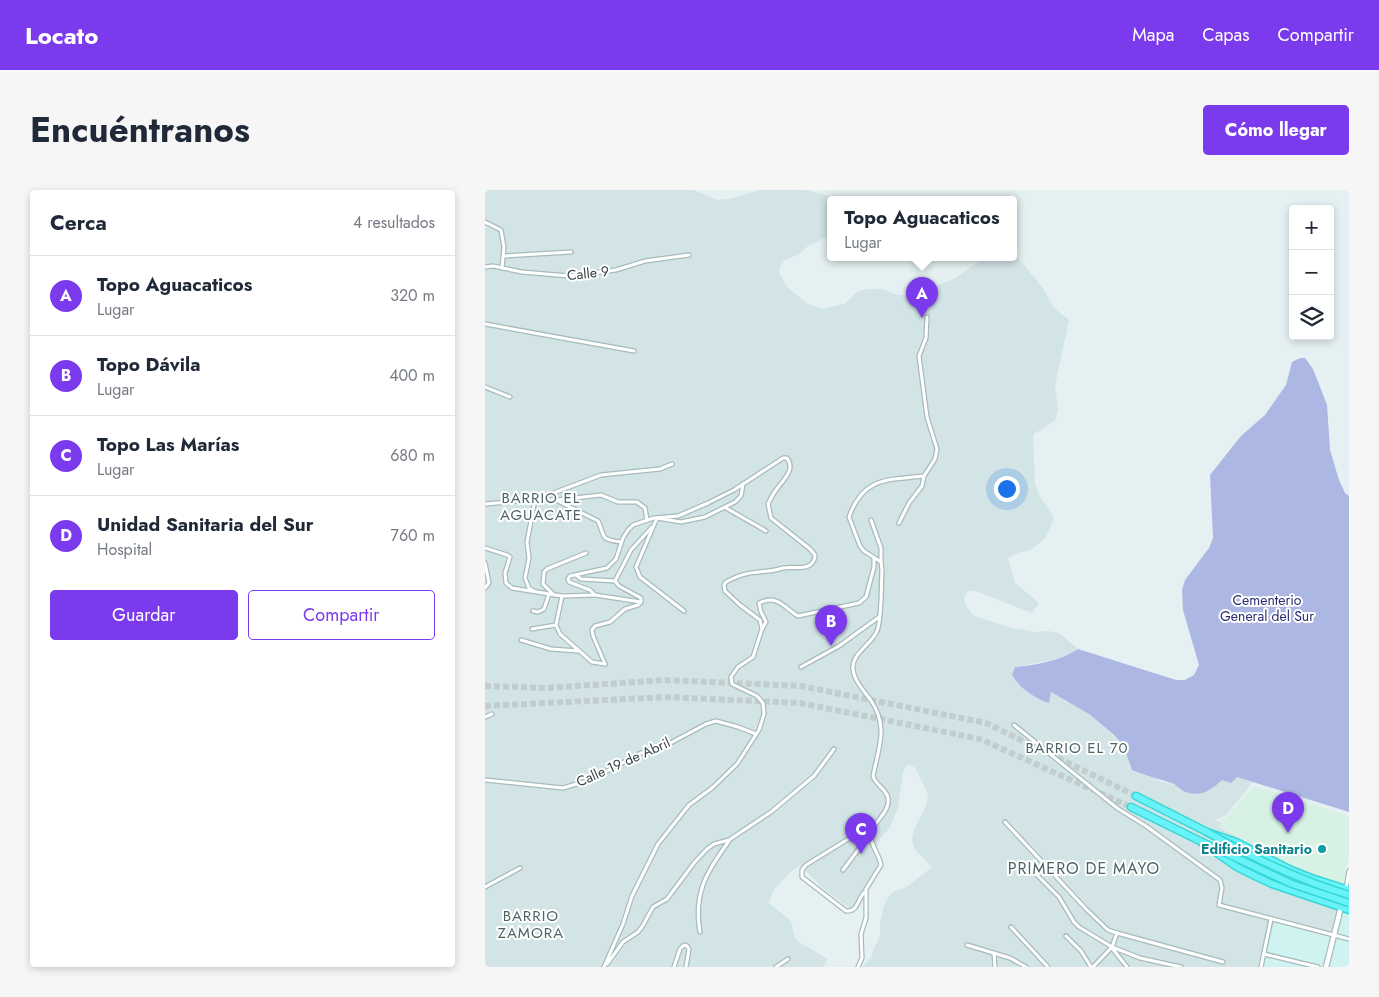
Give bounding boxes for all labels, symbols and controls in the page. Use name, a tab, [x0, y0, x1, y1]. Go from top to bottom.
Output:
text: Locato	[25, 18, 98, 53]
text: Mapa	[1132, 22, 1174, 48]
text: Capas	[1202, 22, 1250, 48]
text: Compartir	[1278, 22, 1354, 48]
text: Encuéntranos	[30, 105, 250, 155]
button: Cómo llegar	[1203, 105, 1349, 155]
popup	[827, 196, 1017, 261]
text: Topo Aguacaticos	[844, 204, 1000, 231]
map controls	[1289, 205, 1334, 340]
button: +	[1289, 205, 1334, 250]
text: Cerca	[50, 208, 107, 238]
text: 4 resultados	[353, 211, 435, 234]
text: Lugar	[844, 231, 882, 254]
button: −	[1289, 250, 1334, 295]
street label: Calle 9	[566, 261, 610, 285]
text: Topo Aguacaticos	[97, 271, 253, 298]
pin: A	[906, 277, 938, 318]
text: A	[60, 284, 72, 307]
text: 320 m	[390, 284, 435, 307]
button: layers	[1289, 295, 1334, 340]
text: Lugar	[97, 298, 135, 321]
text: Topo Dávila	[97, 351, 200, 378]
text: B	[61, 364, 71, 387]
text: 400 m	[389, 364, 435, 387]
text: Lugar	[97, 378, 135, 401]
text: Topo Las Marías	[97, 431, 239, 458]
text: C	[60, 444, 72, 467]
text: 680 m	[390, 444, 435, 467]
text: Lugar	[97, 458, 135, 481]
your location	[994, 476, 1020, 502]
district label: BARRIO EL AGUACATE	[500, 487, 582, 526]
text: Unidad Sanitaria del Sur	[97, 511, 314, 538]
text: D	[60, 524, 72, 547]
text: 760 m	[391, 524, 435, 547]
text: Hospital	[97, 538, 152, 561]
button: Guardar	[50, 590, 238, 640]
button: Compartir	[248, 590, 435, 640]
park label: Cementerio General del Sur	[1220, 590, 1314, 626]
pin: B	[815, 605, 847, 646]
street label: Calle 19 de Abril	[573, 732, 673, 792]
district label: BARRIO EL 70	[1025, 737, 1129, 759]
pin: D	[1272, 792, 1304, 833]
pin: C	[845, 813, 877, 854]
place label: Edificio Sanitario	[1201, 839, 1312, 859]
marker: Edificio Sanitario	[1316, 843, 1328, 855]
district label: PRIMERO DE MAYO	[1008, 857, 1160, 880]
district label: BARRIO ZAMORA	[498, 905, 564, 944]

